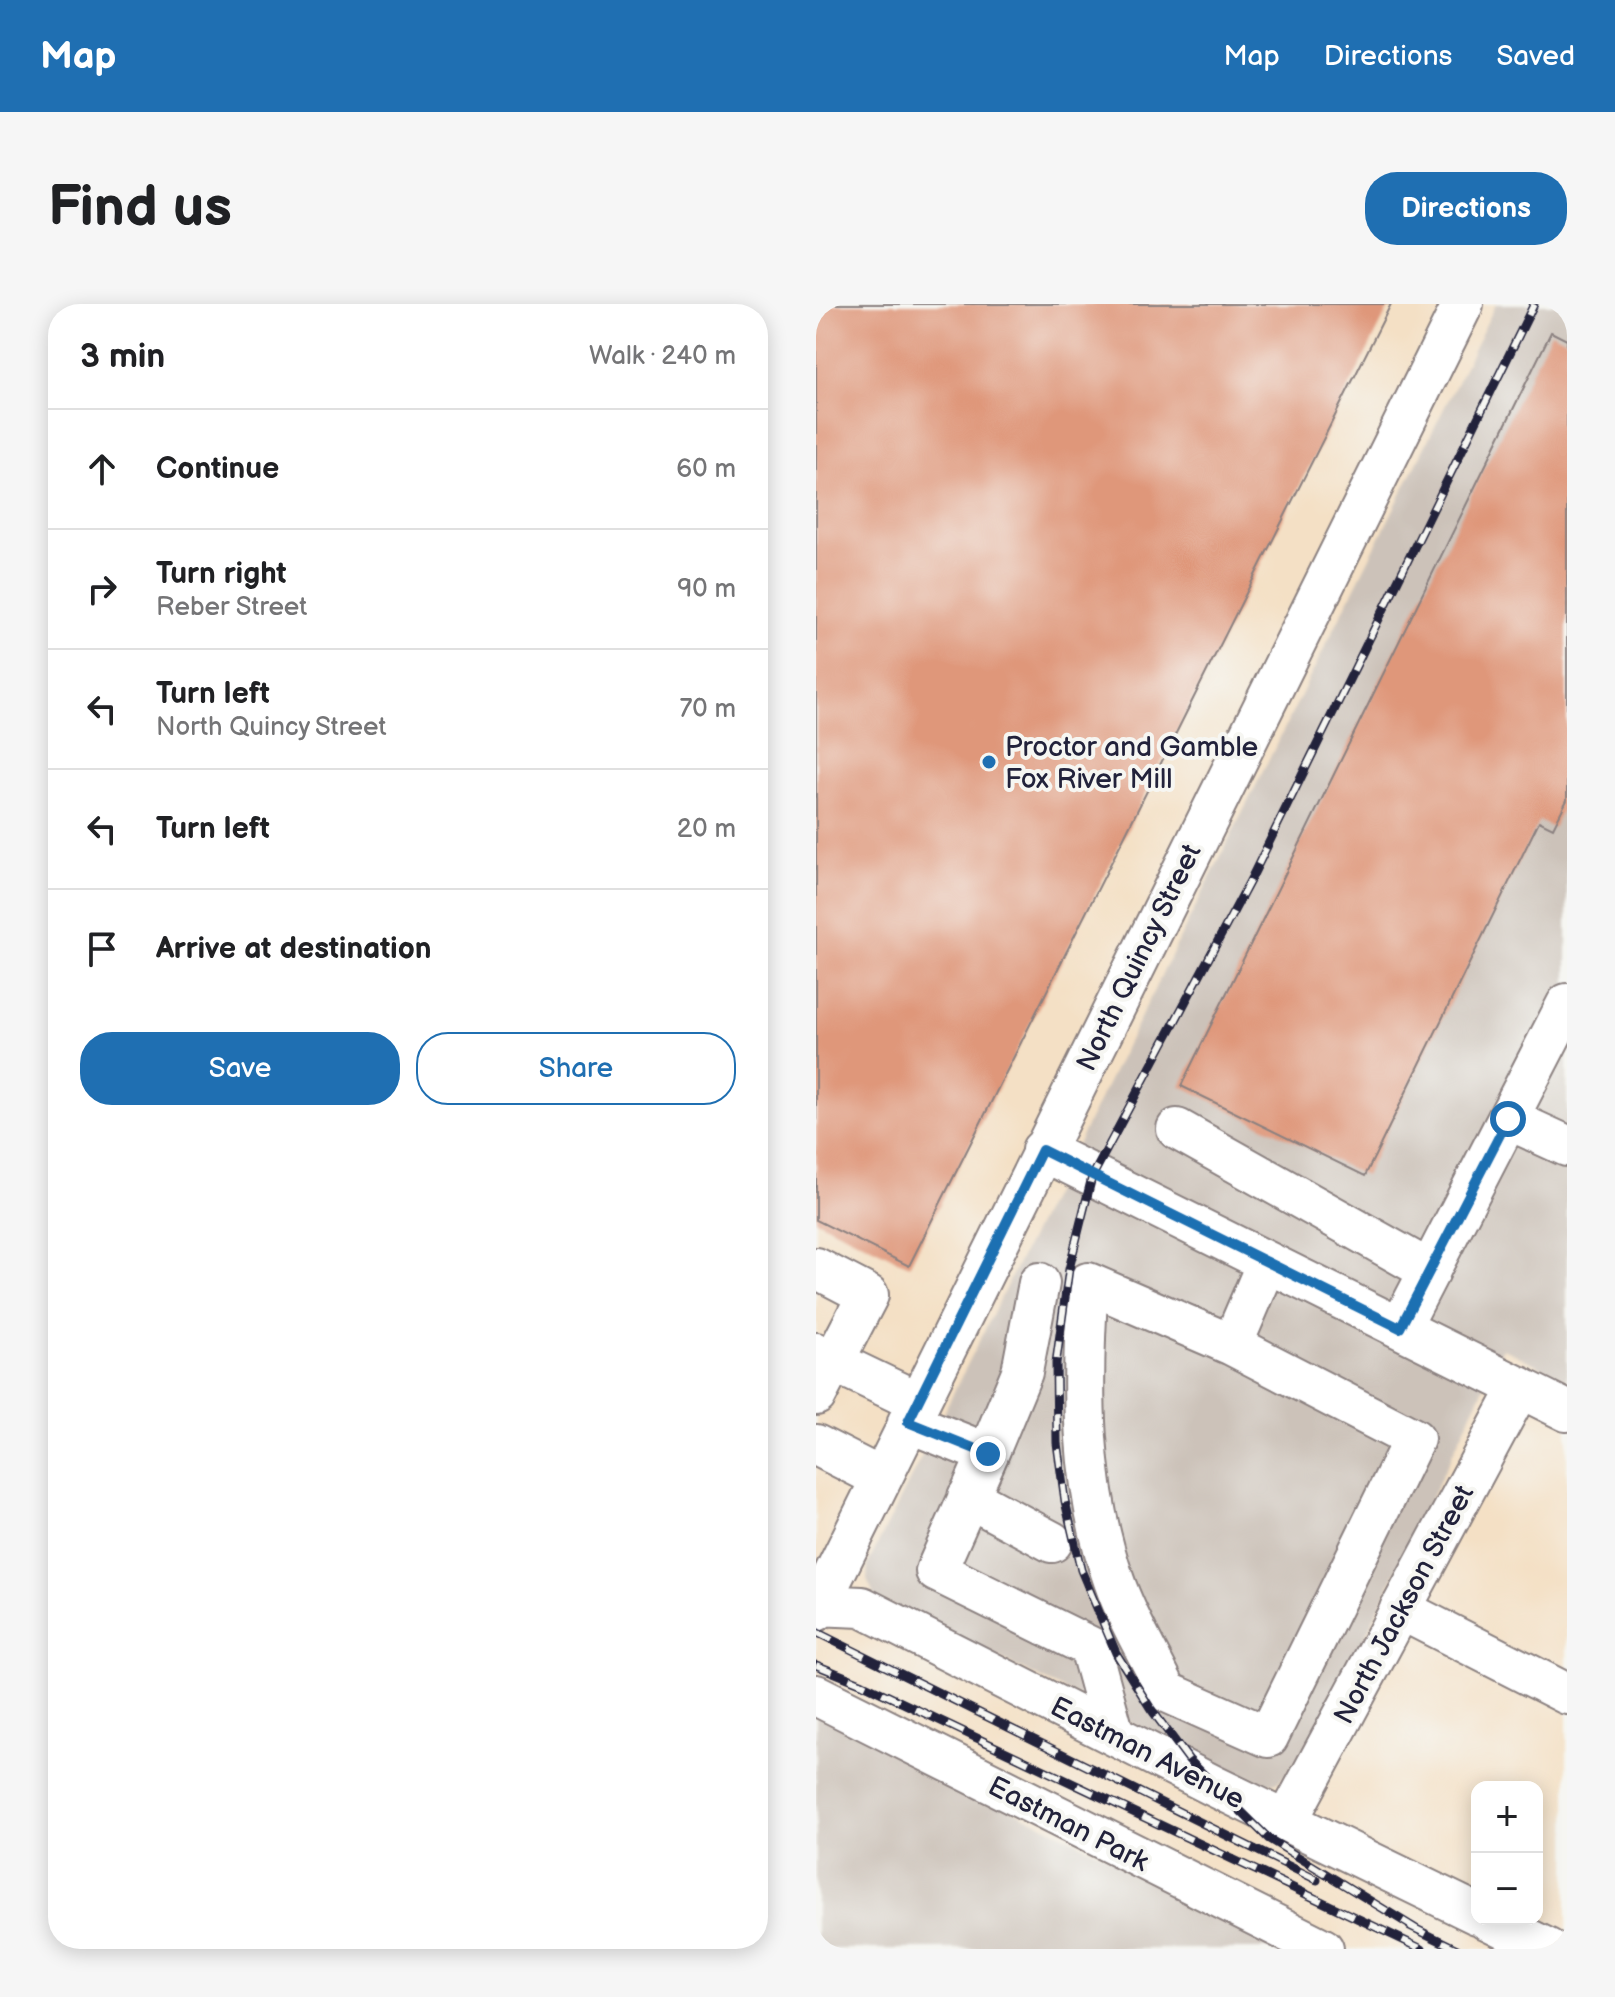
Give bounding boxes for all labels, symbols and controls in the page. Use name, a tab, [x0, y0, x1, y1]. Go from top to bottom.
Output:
text: Map	[40, 34, 116, 79]
text: Map	[1223, 40, 1280, 73]
text: Directions	[1324, 40, 1452, 73]
text: Saved	[1496, 40, 1575, 73]
button: Directions	[1365, 172, 1567, 245]
text: Find us	[48, 175, 232, 242]
text: 3 min	[80, 336, 165, 377]
text: Walk · 240 m	[589, 341, 736, 372]
icon: ahead	[80, 447, 124, 491]
text: Continue	[156, 451, 279, 487]
text: 60 m	[676, 454, 736, 485]
text: Turn right	[156, 556, 287, 592]
icon: right	[80, 567, 124, 611]
text: 90 m	[677, 574, 736, 605]
text: Reber Street	[156, 592, 307, 623]
text: Turn left	[156, 676, 270, 712]
icon: left	[80, 687, 124, 731]
text: 70 m	[679, 694, 736, 725]
text: North Quincy Street	[156, 712, 386, 743]
place label: Proctor and Gamble Fox River Mill	[1005, 731, 1258, 796]
marker: Proctor and Gamble Fox River Mill	[980, 753, 998, 771]
icon: left	[80, 807, 124, 851]
text: Turn left	[156, 811, 270, 847]
text: 20 m	[677, 814, 736, 845]
street label: North Quincy Street	[1070, 839, 1209, 1076]
icon: arrive	[80, 927, 124, 971]
text: Arrive at destination	[156, 931, 432, 967]
button: Save	[80, 1032, 400, 1105]
button: Share	[416, 1032, 736, 1105]
route start	[1490, 1101, 1526, 1137]
route end	[970, 1436, 1006, 1472]
street label: North Jackson Street	[1327, 1479, 1481, 1730]
street label: Eastman Avenue	[1045, 1690, 1250, 1816]
street label: Eastman Park	[983, 1770, 1154, 1879]
map controls	[1471, 1781, 1543, 1925]
button: +	[1471, 1781, 1543, 1853]
button: −	[1471, 1853, 1543, 1925]

